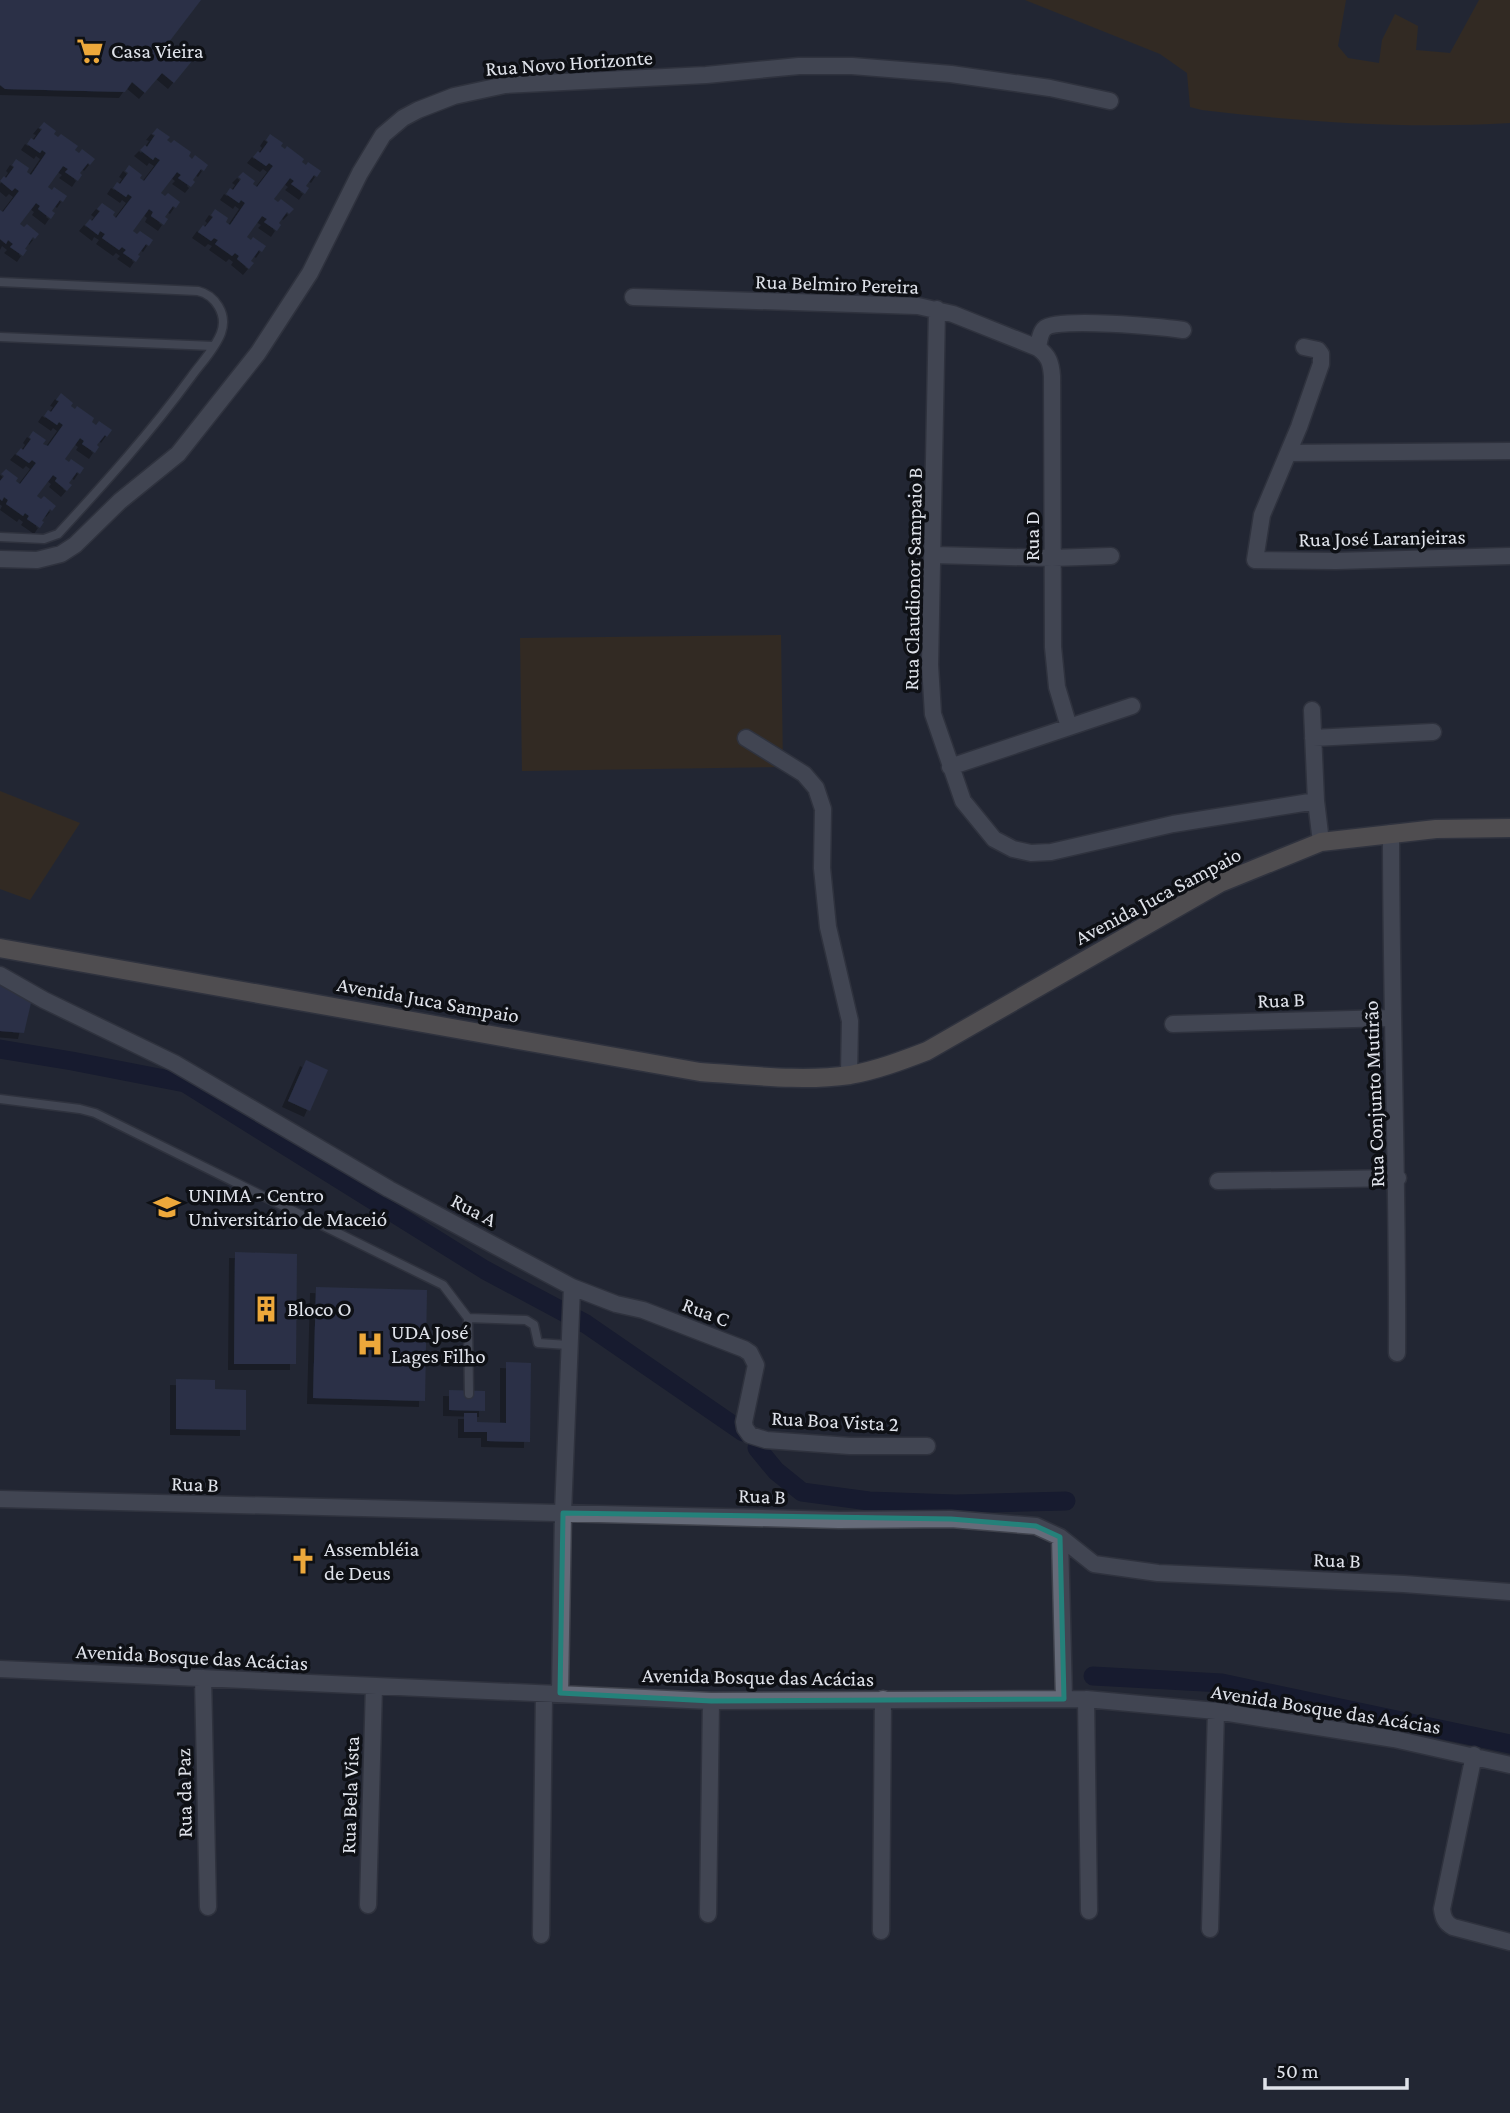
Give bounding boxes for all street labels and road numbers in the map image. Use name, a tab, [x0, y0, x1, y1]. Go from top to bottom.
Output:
street label: Rua Novo Horizonte	[484, 45, 654, 81]
street label: Rua Belmiro Pereira	[755, 269, 920, 299]
street label: Rua Claudionor Sampaio B	[899, 467, 927, 691]
street label: Rua D	[1020, 511, 1044, 561]
street label: Rua José Laranjeiras	[1298, 525, 1466, 551]
street label: Avenida Juca Sampaio	[1071, 842, 1245, 950]
street label: Avenida Juca Sampaio	[335, 972, 521, 1028]
street label: Rua B	[1257, 987, 1305, 1013]
street label: Rua Conjunto Mutirão	[1359, 1000, 1389, 1188]
street label: Rua A	[447, 1188, 501, 1232]
street label: Rua C	[679, 1292, 733, 1332]
street label: Rua Boa Vista 2	[771, 1406, 899, 1436]
street label: Rua B	[171, 1471, 219, 1497]
street label: Rua B	[738, 1483, 786, 1509]
street label: Rua B	[1313, 1547, 1361, 1573]
street label: Avenida Bosque das Acácias	[75, 1639, 309, 1675]
street label: Avenida Bosque das Acácias	[642, 1663, 874, 1691]
street label: Avenida Bosque das Acácias	[1209, 1679, 1443, 1739]
street label: Rua Bela Vista	[336, 1735, 364, 1854]
street label: Rua da Paz	[171, 1748, 197, 1838]

